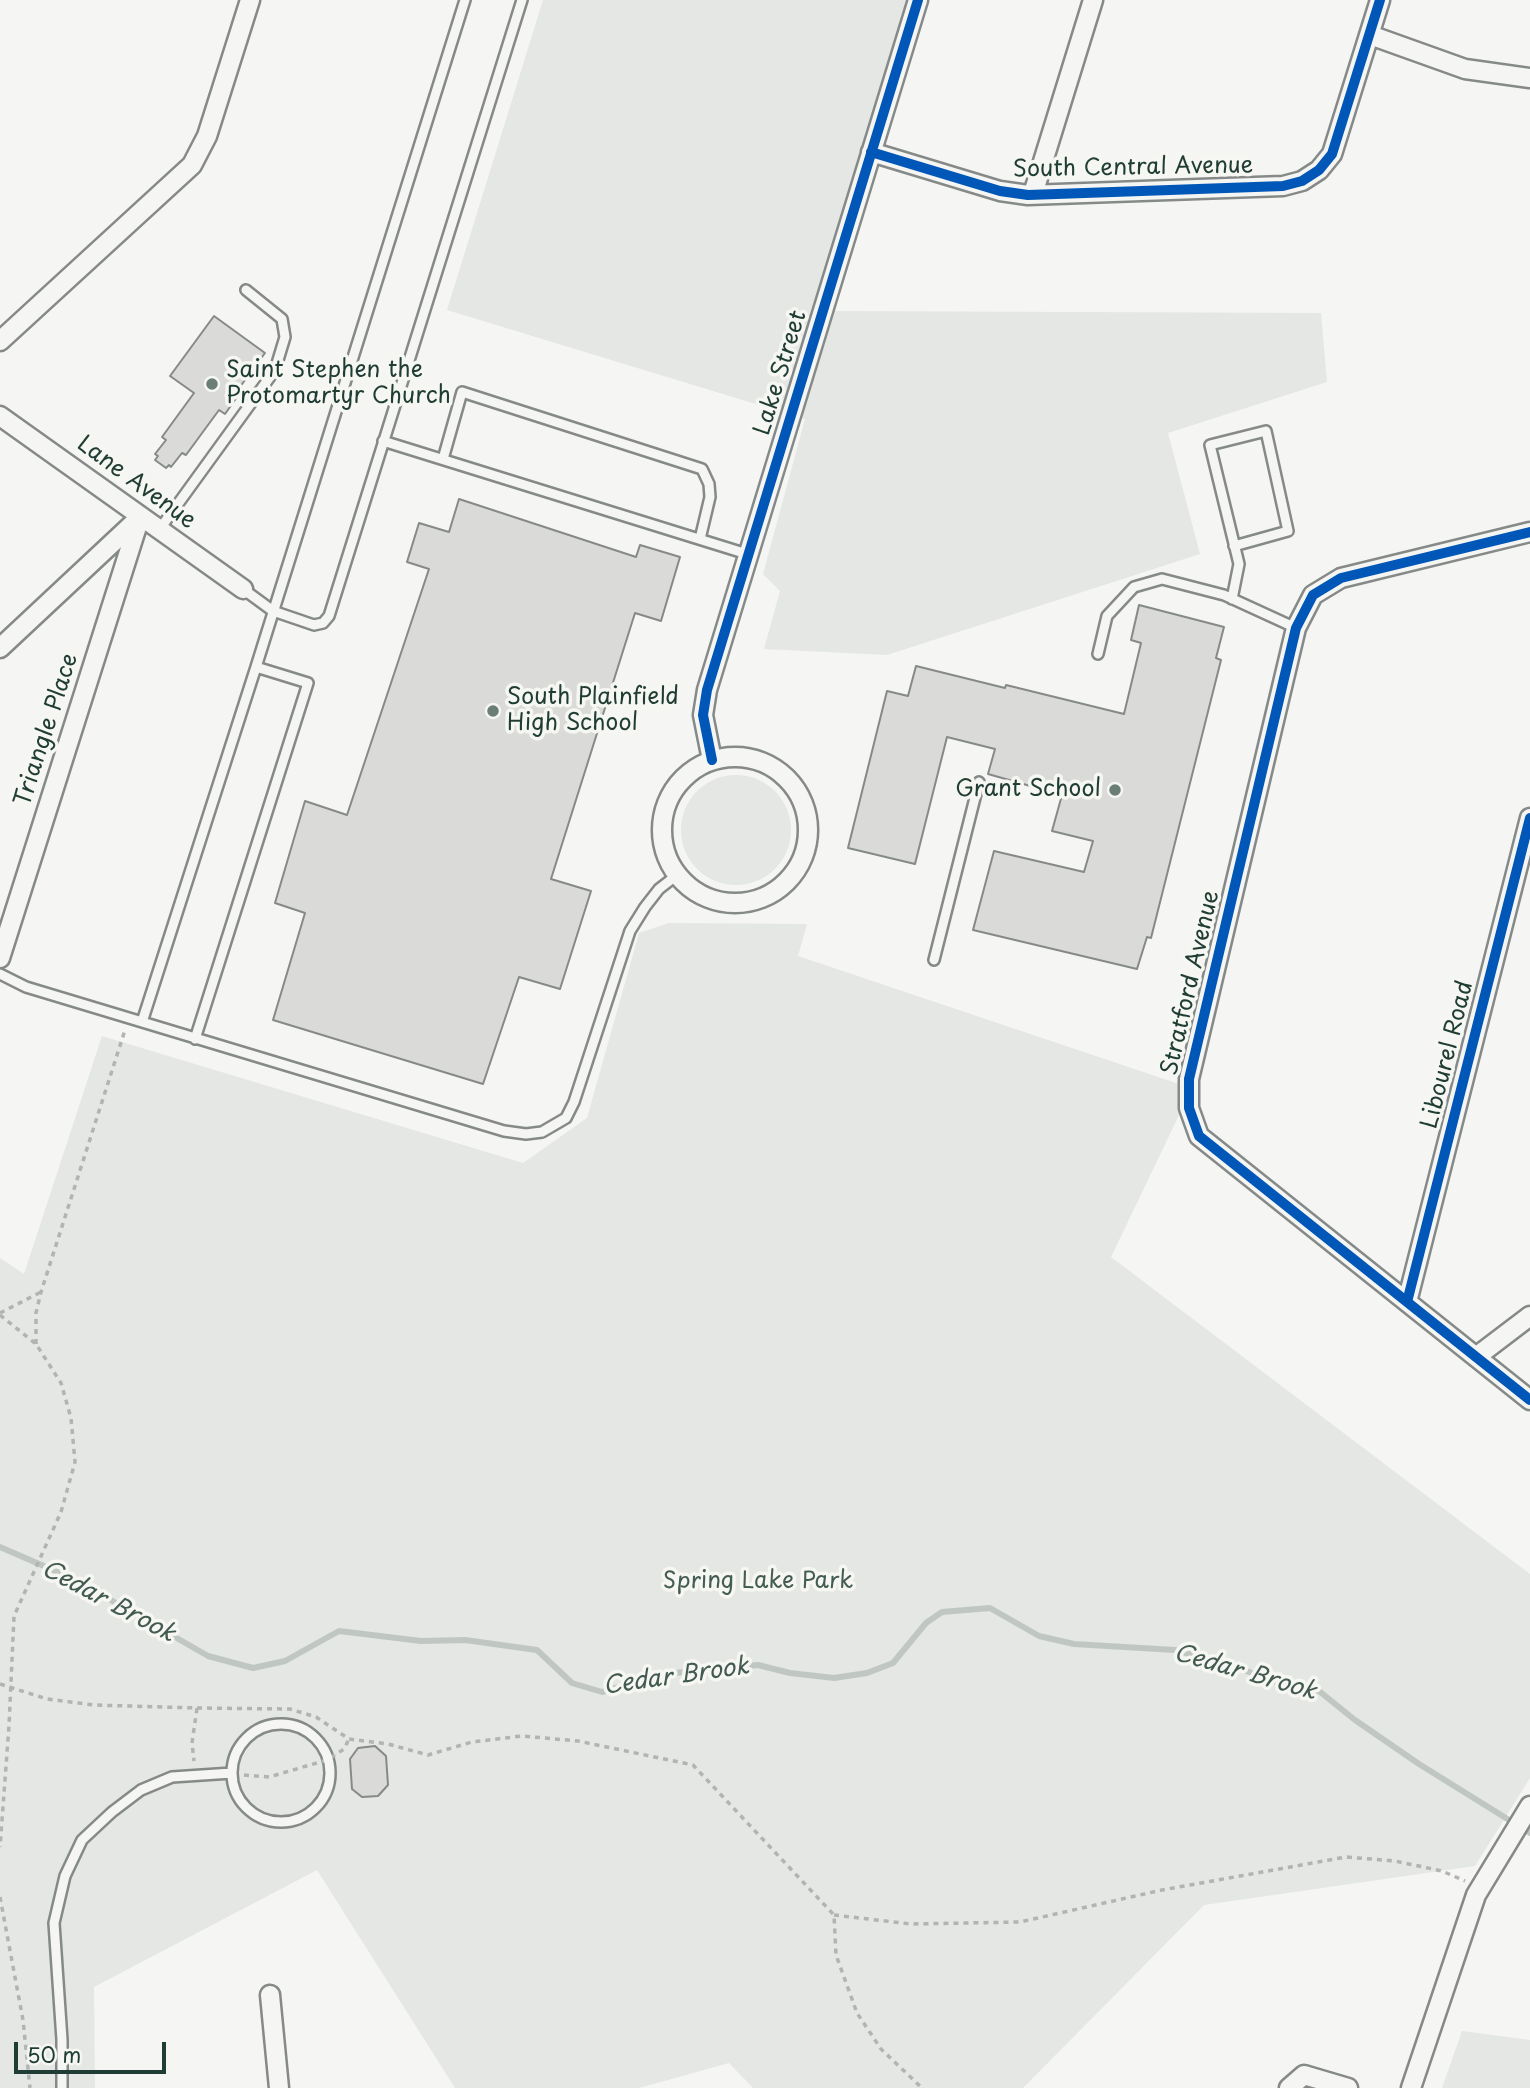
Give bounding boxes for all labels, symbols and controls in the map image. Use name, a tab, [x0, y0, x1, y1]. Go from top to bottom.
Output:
street label: South Central Avenue	[1013, 152, 1253, 184]
street label: Lake Street	[749, 307, 813, 439]
place label: Saint Stephen the Protomartyr Church	[226, 357, 451, 411]
marker: Saint Stephen the Protomartyr Church	[204, 376, 220, 392]
street label: Lane Avenue	[71, 431, 201, 535]
street label: Triangle Place	[9, 650, 85, 810]
place label: South Plainfield High School	[507, 684, 679, 738]
marker: South Plainfield High School	[485, 703, 501, 719]
place label: Grant School	[955, 776, 1101, 804]
marker: Grant School	[1107, 782, 1123, 798]
street label: Stratford Avenue	[1156, 888, 1226, 1078]
street label: Libourel Road	[1416, 978, 1480, 1132]
water label: Cedar Brook	[36, 1555, 180, 1649]
park label: Spring Lake Park	[663, 1568, 853, 1596]
water label: Cedar Brook	[1170, 1639, 1320, 1707]
water label: Cedar Brook	[601, 1653, 751, 1701]
scale bar	[18, 2028, 170, 2072]
text: 50 m	[27, 2038, 81, 2070]

